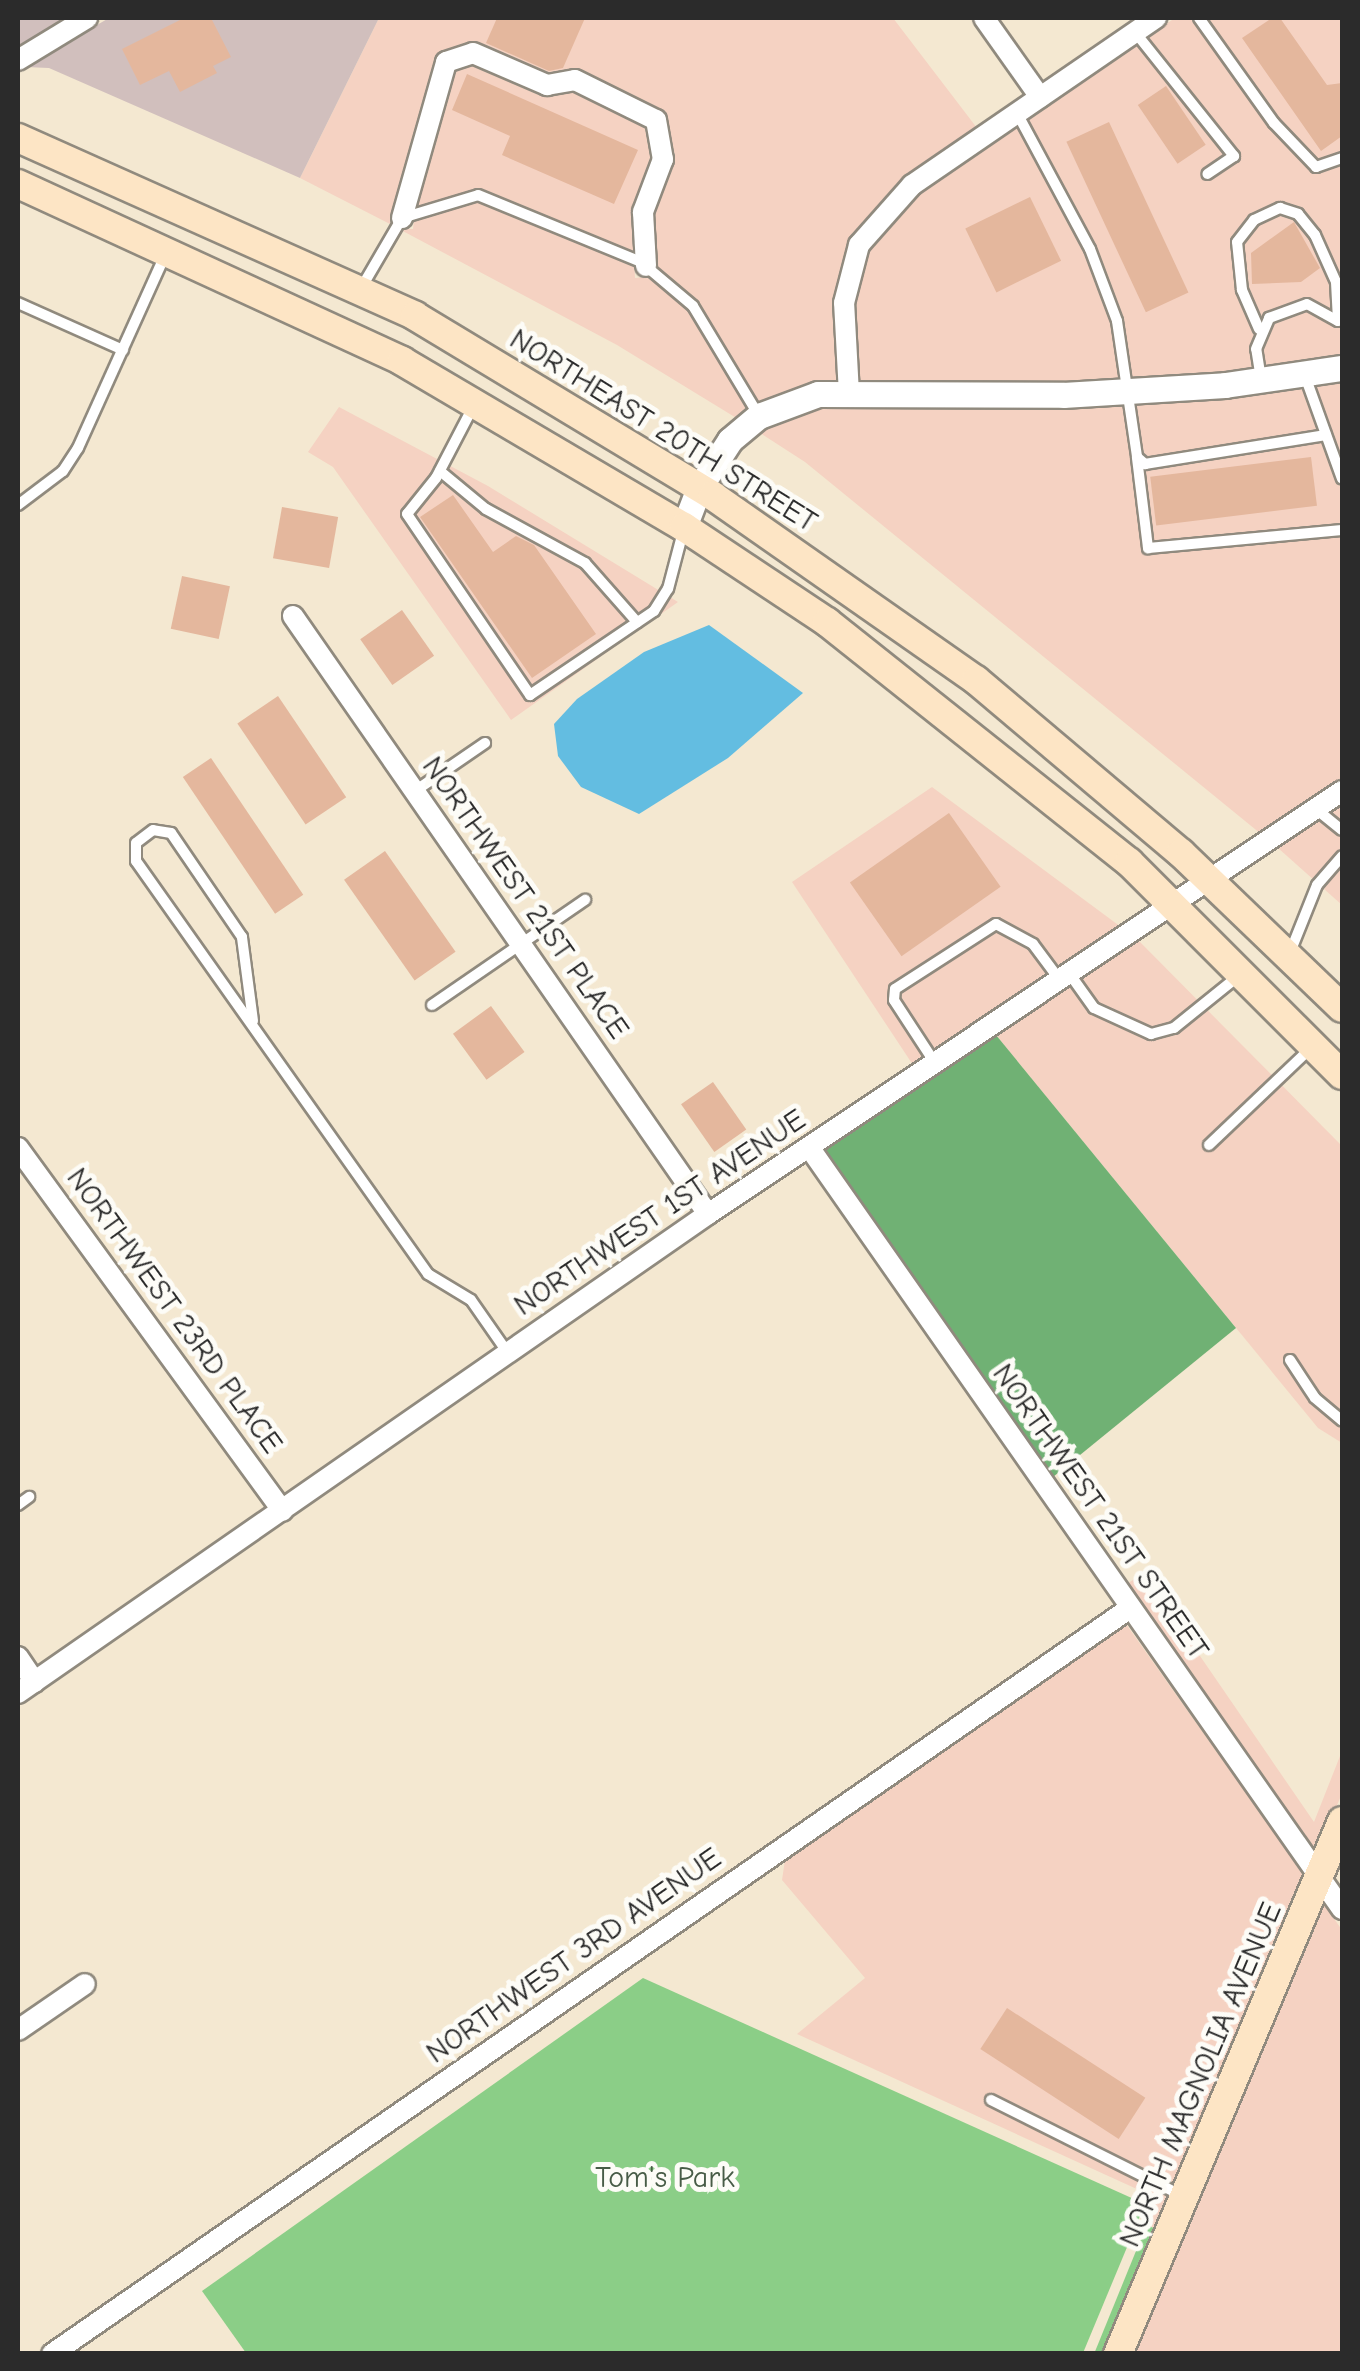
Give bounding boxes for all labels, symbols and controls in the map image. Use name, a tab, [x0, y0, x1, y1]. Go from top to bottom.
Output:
street label: NORTHEAST 20TH STREET	[503, 322, 823, 540]
street label: NORTHWEST 21ST PLACE	[414, 750, 636, 1046]
street label: NORTHWEST 1ST AVENUE	[508, 1102, 812, 1324]
street label: NORTHWEST 23RD PLACE	[58, 1161, 290, 1461]
street label: NORTHWEST 21ST STREET	[984, 1357, 1216, 1667]
street label: NORTHWEST 3RD AVENUE	[420, 1840, 728, 2072]
street label: NORTH MAGNOLIA AVENUE	[1112, 1898, 1290, 2252]
park label: Tom's Park	[595, 2160, 735, 2196]

